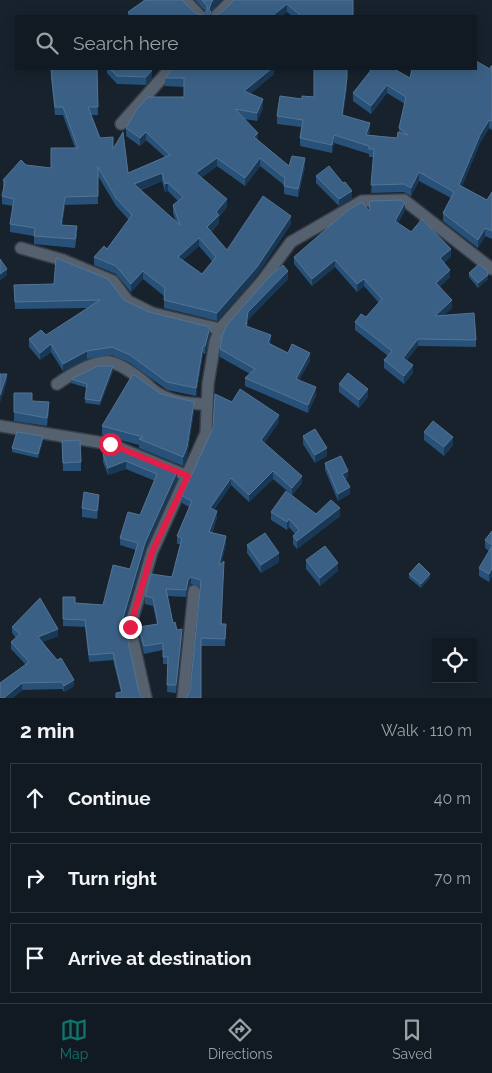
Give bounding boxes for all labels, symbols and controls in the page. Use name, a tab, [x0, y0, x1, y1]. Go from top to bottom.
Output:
search box	[15, 15, 477, 70]
icon: search	[33, 29, 61, 57]
text: Search here	[73, 32, 179, 54]
route start	[99, 433, 122, 456]
route end	[119, 616, 142, 639]
map controls	[432, 638, 477, 683]
button: locate	[432, 638, 477, 683]
text: 2 min	[20, 718, 74, 743]
text: Walk · 110 m	[381, 721, 472, 740]
icon: ahead	[21, 784, 49, 812]
text: Continue	[68, 787, 151, 809]
text: 40 m	[434, 789, 471, 808]
icon: right	[21, 864, 49, 892]
text: Turn right	[68, 867, 157, 889]
text: 70 m	[434, 869, 471, 888]
icon: arrive	[21, 944, 49, 972]
text: Arrive at destination	[68, 947, 252, 969]
tab: Map	[60, 1016, 88, 1062]
tab: Directions	[208, 1016, 273, 1062]
tab: Saved	[392, 1016, 432, 1062]

